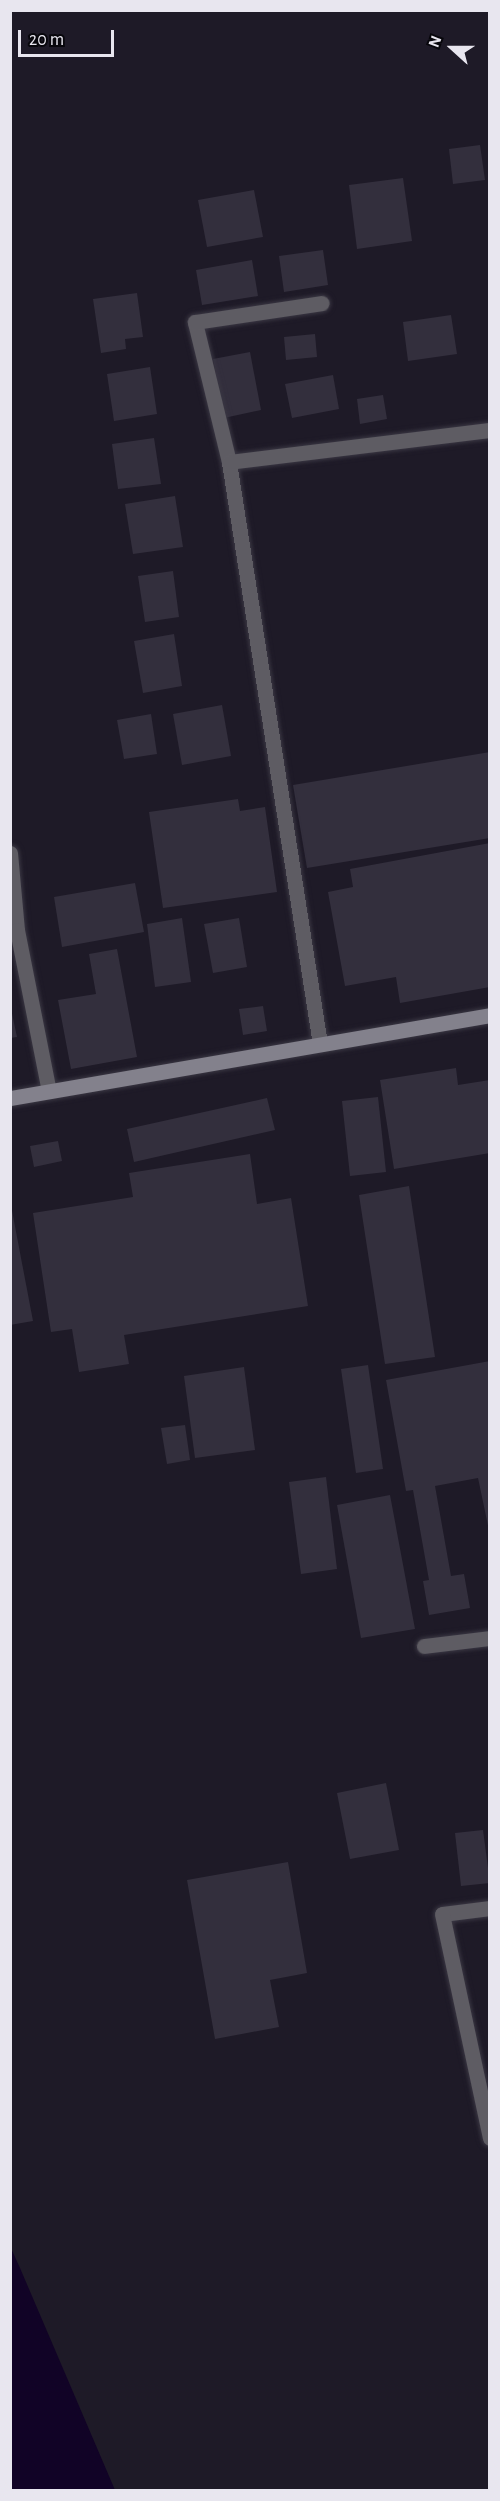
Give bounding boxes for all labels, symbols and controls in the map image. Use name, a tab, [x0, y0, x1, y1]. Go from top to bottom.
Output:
scale bar	[21, 18, 117, 56]
north arrow	[422, 18, 482, 78]
text: 20 m	[29, 31, 64, 49]
text: N	[426, 33, 445, 50]

